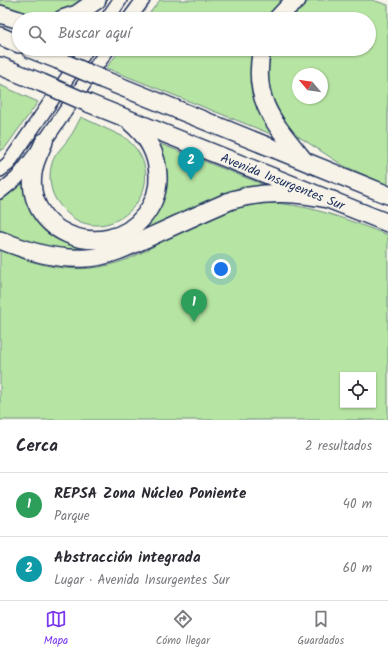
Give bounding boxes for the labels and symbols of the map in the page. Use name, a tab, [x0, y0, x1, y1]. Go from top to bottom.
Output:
north arrow	[292, 68, 328, 104]
pin: 2	[178, 147, 204, 180]
street label: Avenida Insurgentes Sur	[217, 148, 348, 217]
your location	[211, 259, 231, 279]
pin: 1	[181, 289, 207, 322]

